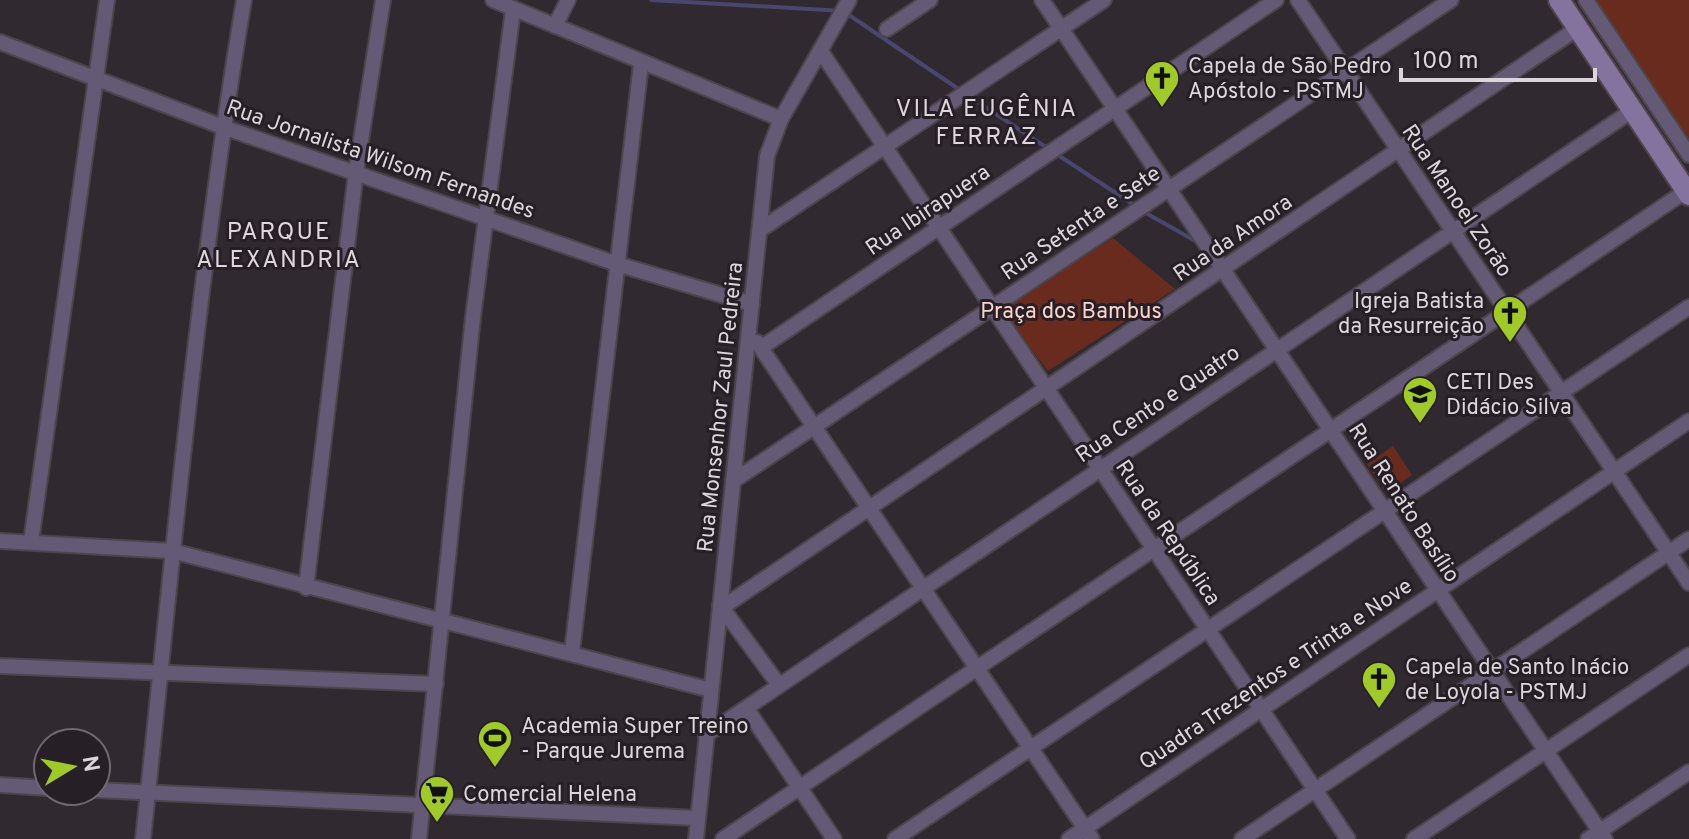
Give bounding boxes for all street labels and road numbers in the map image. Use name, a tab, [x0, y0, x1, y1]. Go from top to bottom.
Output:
street label: Rua Jornalista Wilsom Fernandes	[222, 95, 538, 226]
street label: Rua Manoel Zorão	[1395, 120, 1517, 283]
street label: Rua Ibirapuera	[861, 160, 996, 263]
street label: Rua Setenta e Sete	[997, 161, 1166, 287]
street label: Rua da Amora	[1169, 189, 1298, 289]
street label: Rua Monsenhor Zaul Pedreira	[693, 261, 750, 554]
street label: Rua Cento e Quatro	[1071, 340, 1246, 470]
street label: Rua Renato Basílio	[1341, 419, 1465, 588]
street label: Rua da República	[1108, 455, 1226, 611]
street label: Quadra Trezentos e Trinta e Nove	[1135, 573, 1418, 777]

